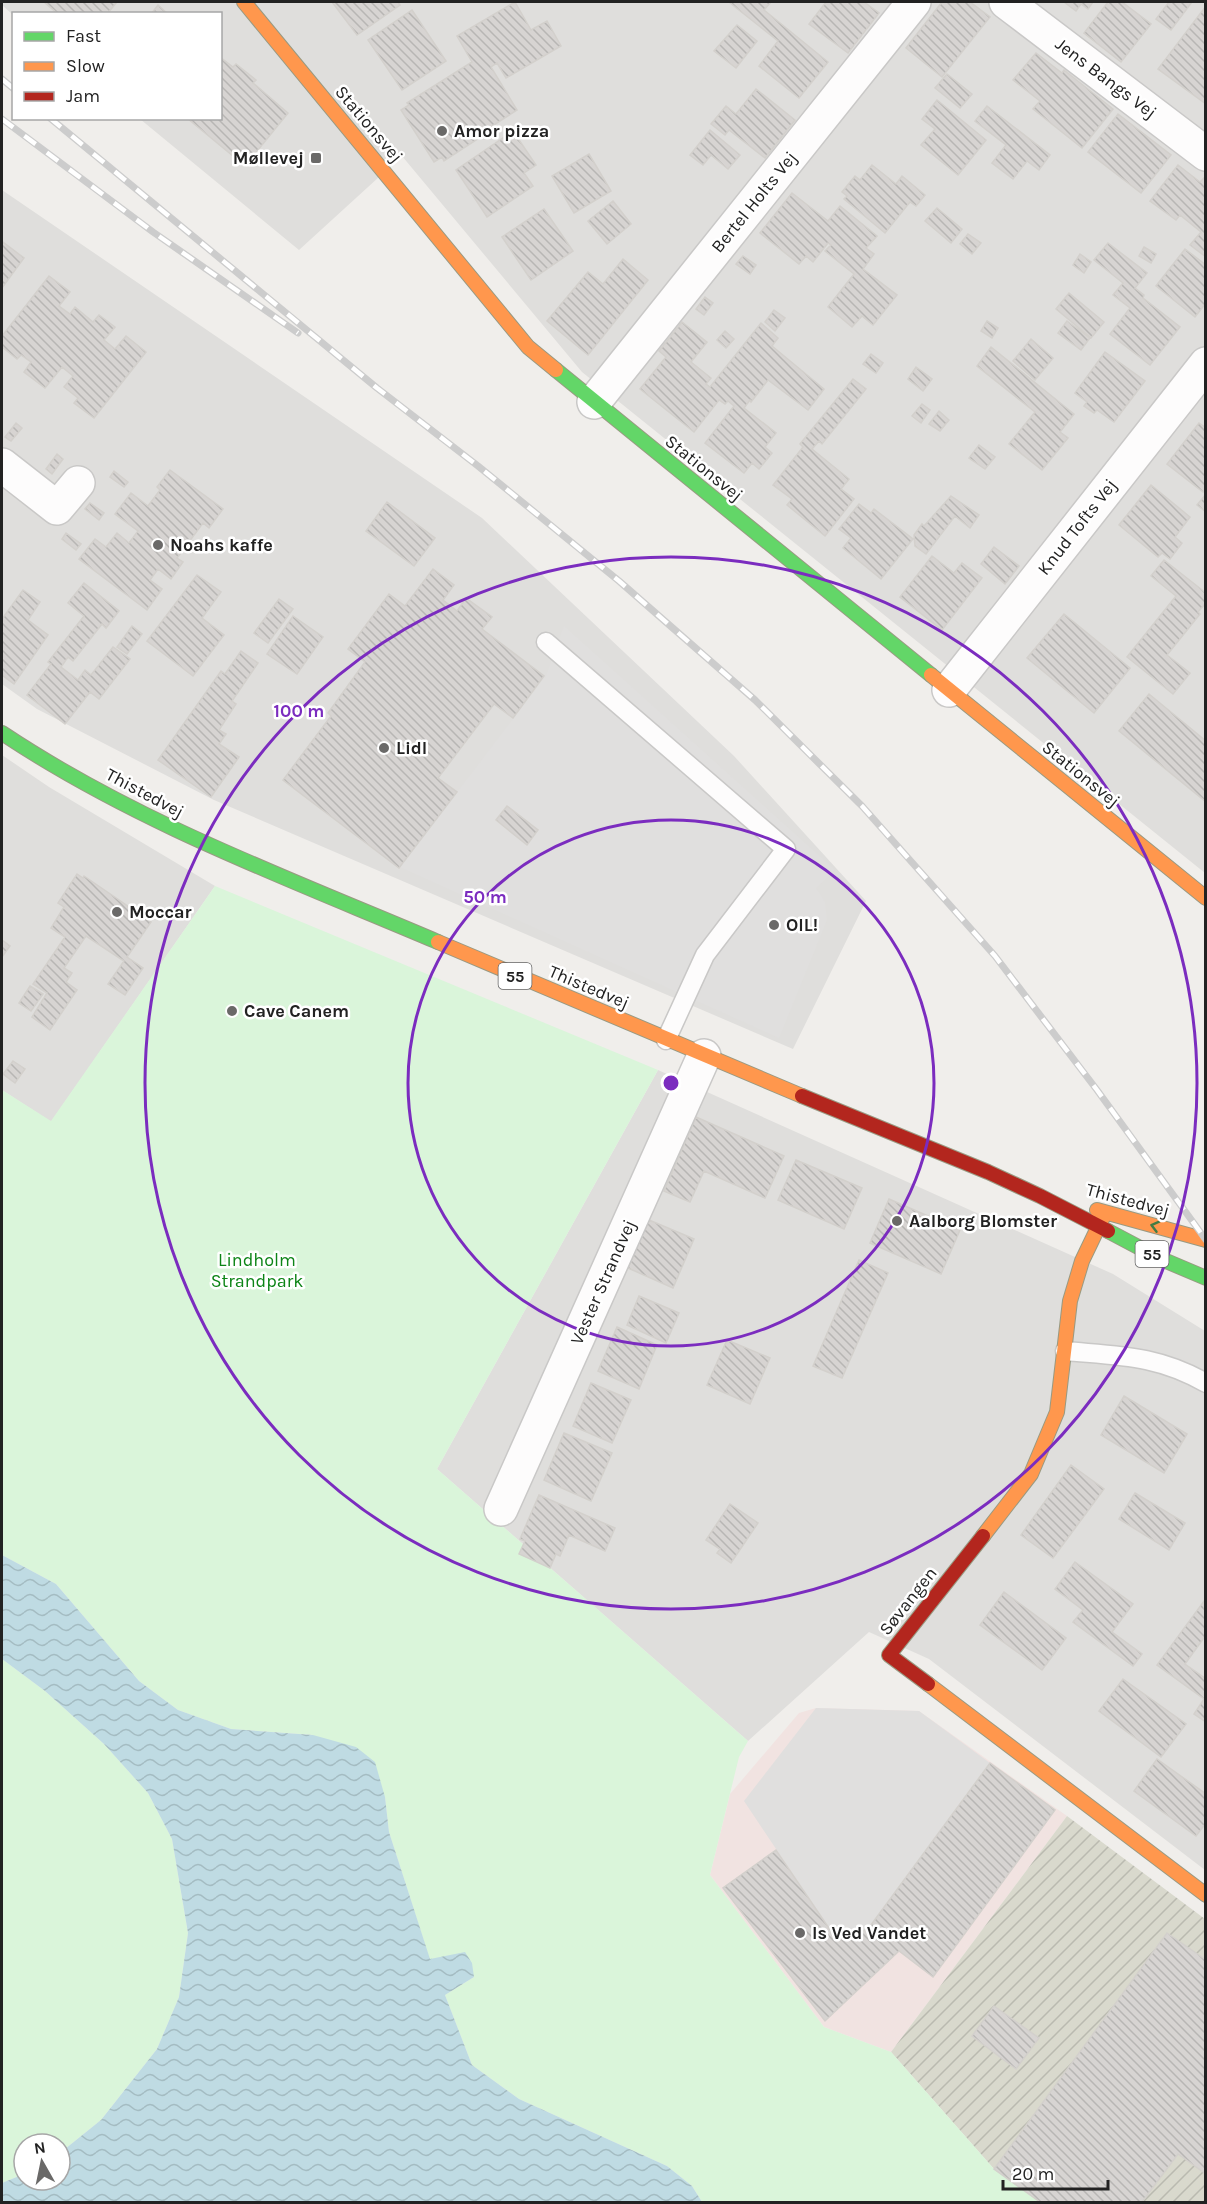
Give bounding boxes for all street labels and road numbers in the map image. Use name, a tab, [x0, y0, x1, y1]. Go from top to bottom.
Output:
street label: Jens Bangs Vej	[1051, 33, 1161, 123]
street label: Stationsvej	[330, 81, 408, 167]
street label: Bertel Holts Vej	[706, 147, 802, 257]
street label: Stationsvej	[661, 430, 747, 506]
street label: Knud Tofts Vej	[1033, 474, 1121, 580]
street label: Stationsvej	[1038, 736, 1124, 812]
street label: Thistedvej	[102, 763, 188, 823]
street label: Thistedvej	[545, 960, 633, 1014]
road number: 55	[498, 963, 532, 989]
street label: Thistedvej	[1084, 1178, 1172, 1222]
street label: Vester Strandvej	[566, 1216, 640, 1348]
road number: 55	[1136, 1241, 1168, 1267]
street label: Søvangen	[874, 1562, 942, 1640]

